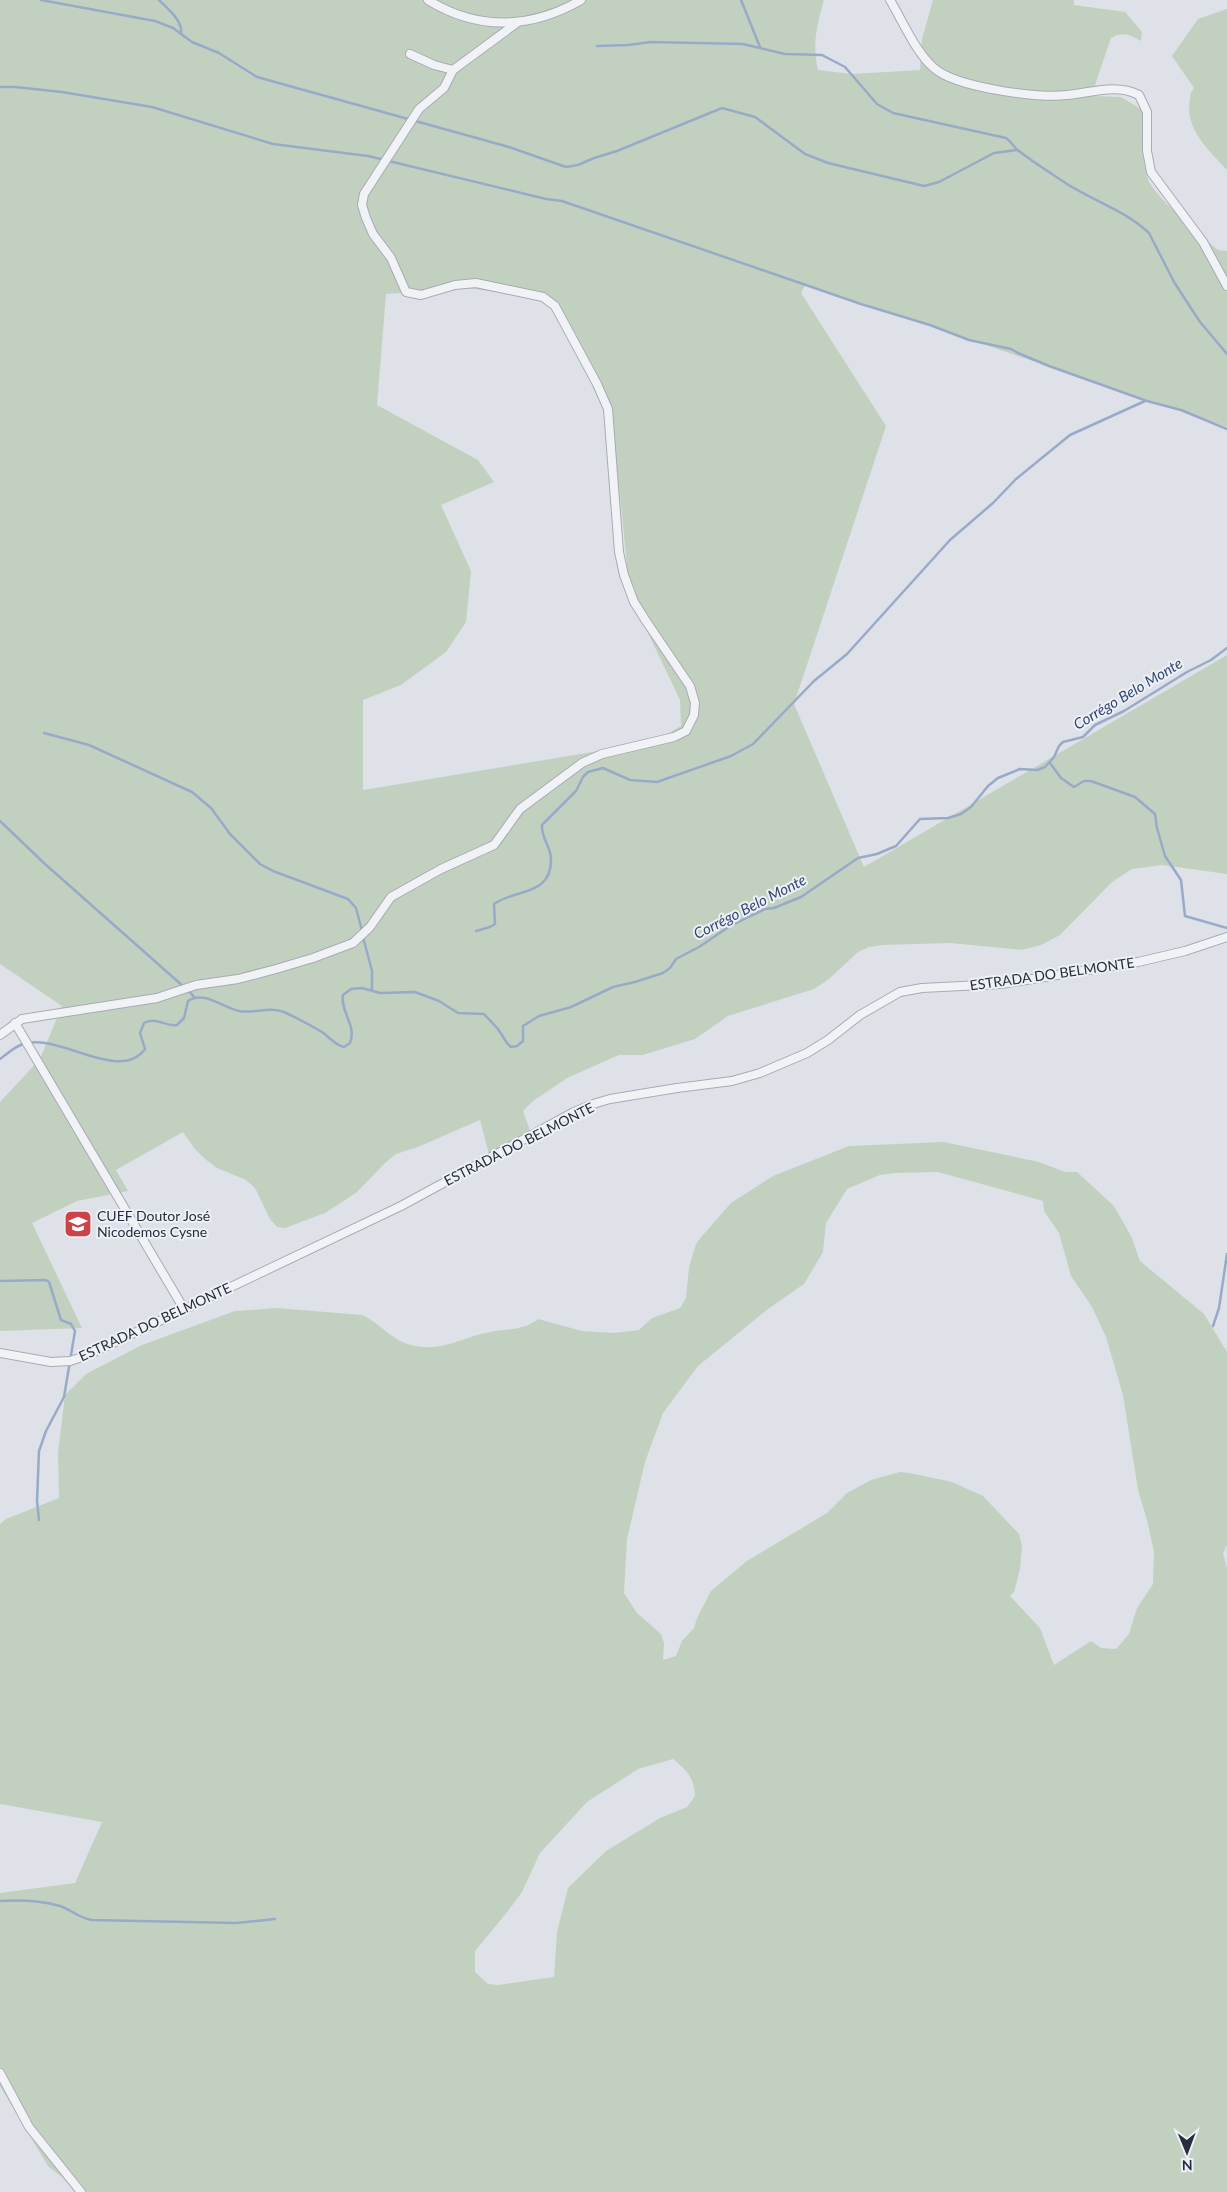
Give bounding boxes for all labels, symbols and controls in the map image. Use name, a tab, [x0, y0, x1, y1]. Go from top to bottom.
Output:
water label: Corrégo Belo Monte	[1070, 654, 1185, 733]
water label: Corrégo Belo Monte	[690, 870, 809, 942]
street label: ESTRADA DO BELMONTE	[968, 954, 1135, 993]
street label: ESTRADA DO BELMONTE	[441, 1098, 597, 1189]
place label: CUEF Doutor José Nicodemos Cysne	[97, 1207, 210, 1240]
school or university icon: CUEF Doutor José Nicodemos Cysne	[63, 1209, 93, 1239]
street label: ESTRADA DO BELMONTE	[76, 1279, 234, 1364]
north arrow	[1162, 2127, 1212, 2177]
text: N	[1182, 2157, 1193, 2174]

